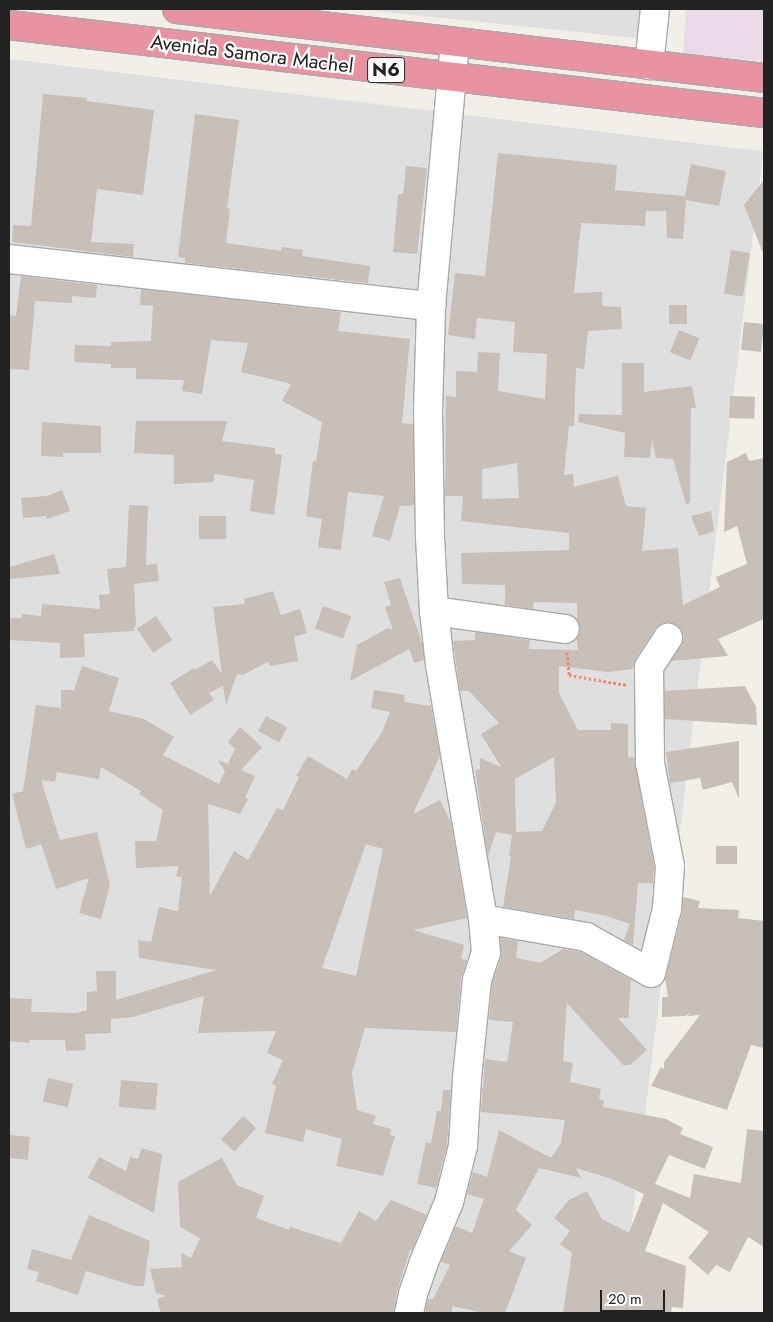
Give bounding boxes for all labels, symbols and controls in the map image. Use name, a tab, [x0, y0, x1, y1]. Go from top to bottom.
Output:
street label: Avenida Samora Machel	[149, 30, 355, 78]
road number: N6	[366, 54, 406, 86]
scale bar	[603, 1280, 668, 1312]
text: 20 m	[608, 1288, 642, 1310]

